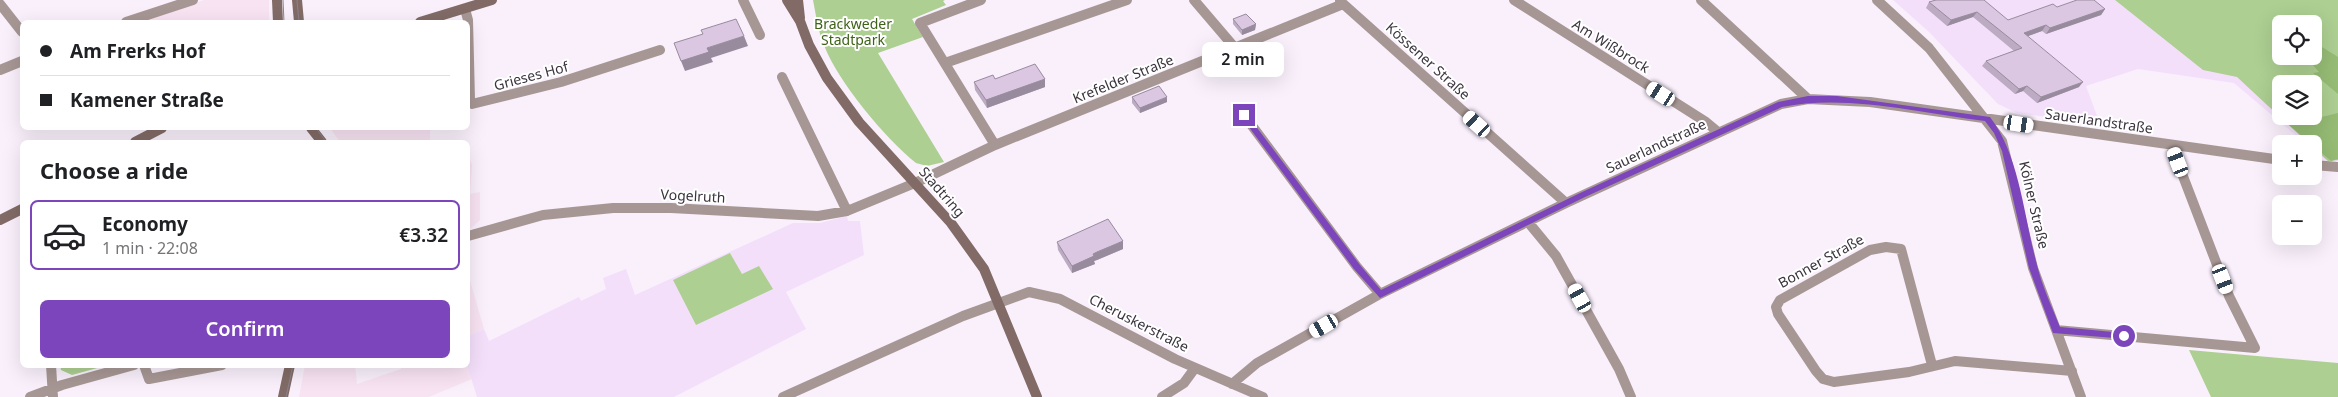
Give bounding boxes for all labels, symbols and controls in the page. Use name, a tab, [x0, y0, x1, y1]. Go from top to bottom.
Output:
park label: Brackweder Stadtpark	[814, 14, 892, 49]
street label: Am Wißbrock	[1569, 14, 1654, 77]
map controls	[2272, 15, 2322, 245]
button: locate	[2272, 15, 2322, 65]
street label: Kössener Straße	[1382, 18, 1475, 104]
text: Am Frerks Hof	[70, 38, 205, 64]
callout: 2 min	[1203, 42, 1285, 78]
text: 2 min	[1221, 48, 1265, 70]
street label: Krefelder Straße	[1070, 50, 1176, 107]
street label: Grieses Hof	[492, 56, 571, 95]
button: layers	[2272, 75, 2322, 125]
car	[1644, 80, 1677, 108]
text: Kamener Straße	[70, 87, 224, 113]
route end	[1233, 104, 1255, 126]
street label: Sauerlandstraße	[2044, 104, 2154, 137]
car	[1460, 108, 1493, 140]
street label: Sauerlandstraße	[1603, 114, 1709, 177]
car	[2003, 114, 2034, 134]
button: +	[2272, 135, 2322, 185]
car	[2165, 145, 2190, 179]
text: Choose a ride	[40, 155, 188, 185]
street label: Kölner Straße	[2015, 159, 2054, 251]
street label: Stadtring	[915, 162, 970, 221]
street label: Vogelruth	[660, 184, 726, 207]
button: −	[2272, 195, 2322, 245]
text: Economy	[102, 211, 188, 237]
icon: car	[42, 213, 87, 258]
text: €3.32	[399, 222, 448, 248]
street label: Bonner Straße	[1775, 229, 1867, 292]
text: 1 min · 22:08	[102, 237, 198, 259]
car	[2210, 262, 2235, 296]
car	[1566, 281, 1593, 315]
street label: Cheruskerstraße	[1086, 289, 1192, 356]
button: Confirm	[40, 300, 450, 358]
car	[1307, 312, 1340, 340]
route start	[2113, 325, 2135, 347]

